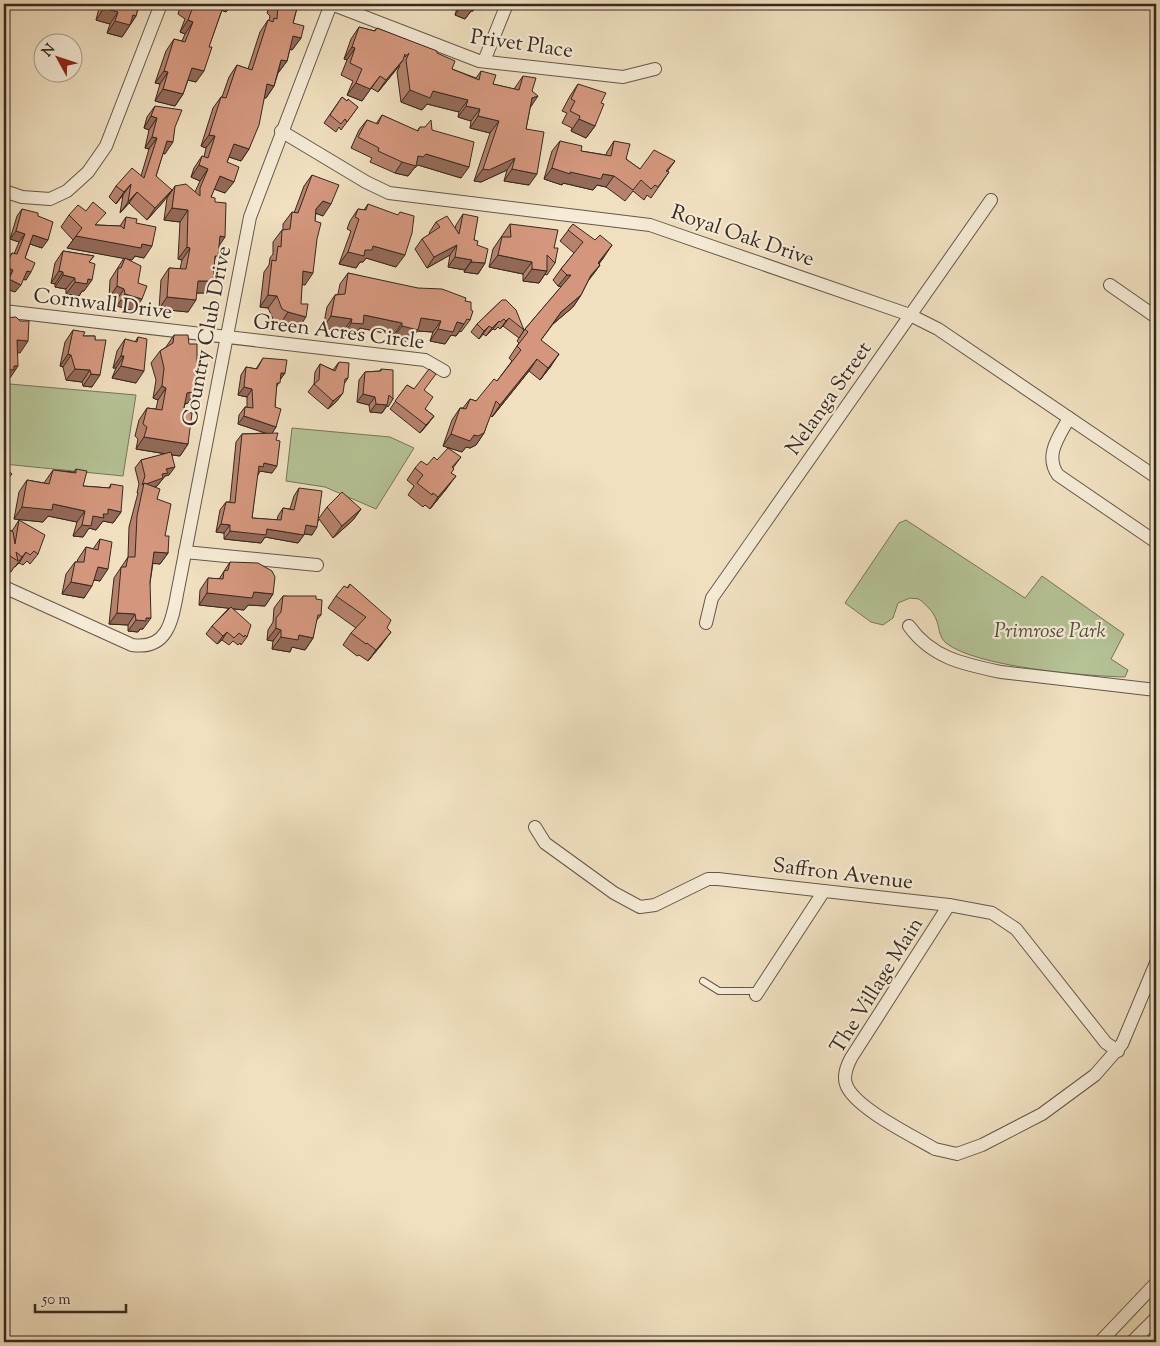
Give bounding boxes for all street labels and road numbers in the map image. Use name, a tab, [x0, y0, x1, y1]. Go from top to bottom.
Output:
street label: Privet Place	[468, 23, 575, 67]
street label: Royal Oak Drive	[667, 198, 818, 275]
street label: Country Club Drive	[176, 244, 240, 429]
street label: Cornwall Drive	[32, 282, 174, 328]
street label: Green Acres Circle	[251, 308, 426, 358]
street label: Nelanga Street	[779, 336, 880, 462]
street label: Saffron Avenue	[771, 851, 915, 898]
street label: The Village Main	[824, 912, 932, 1060]

